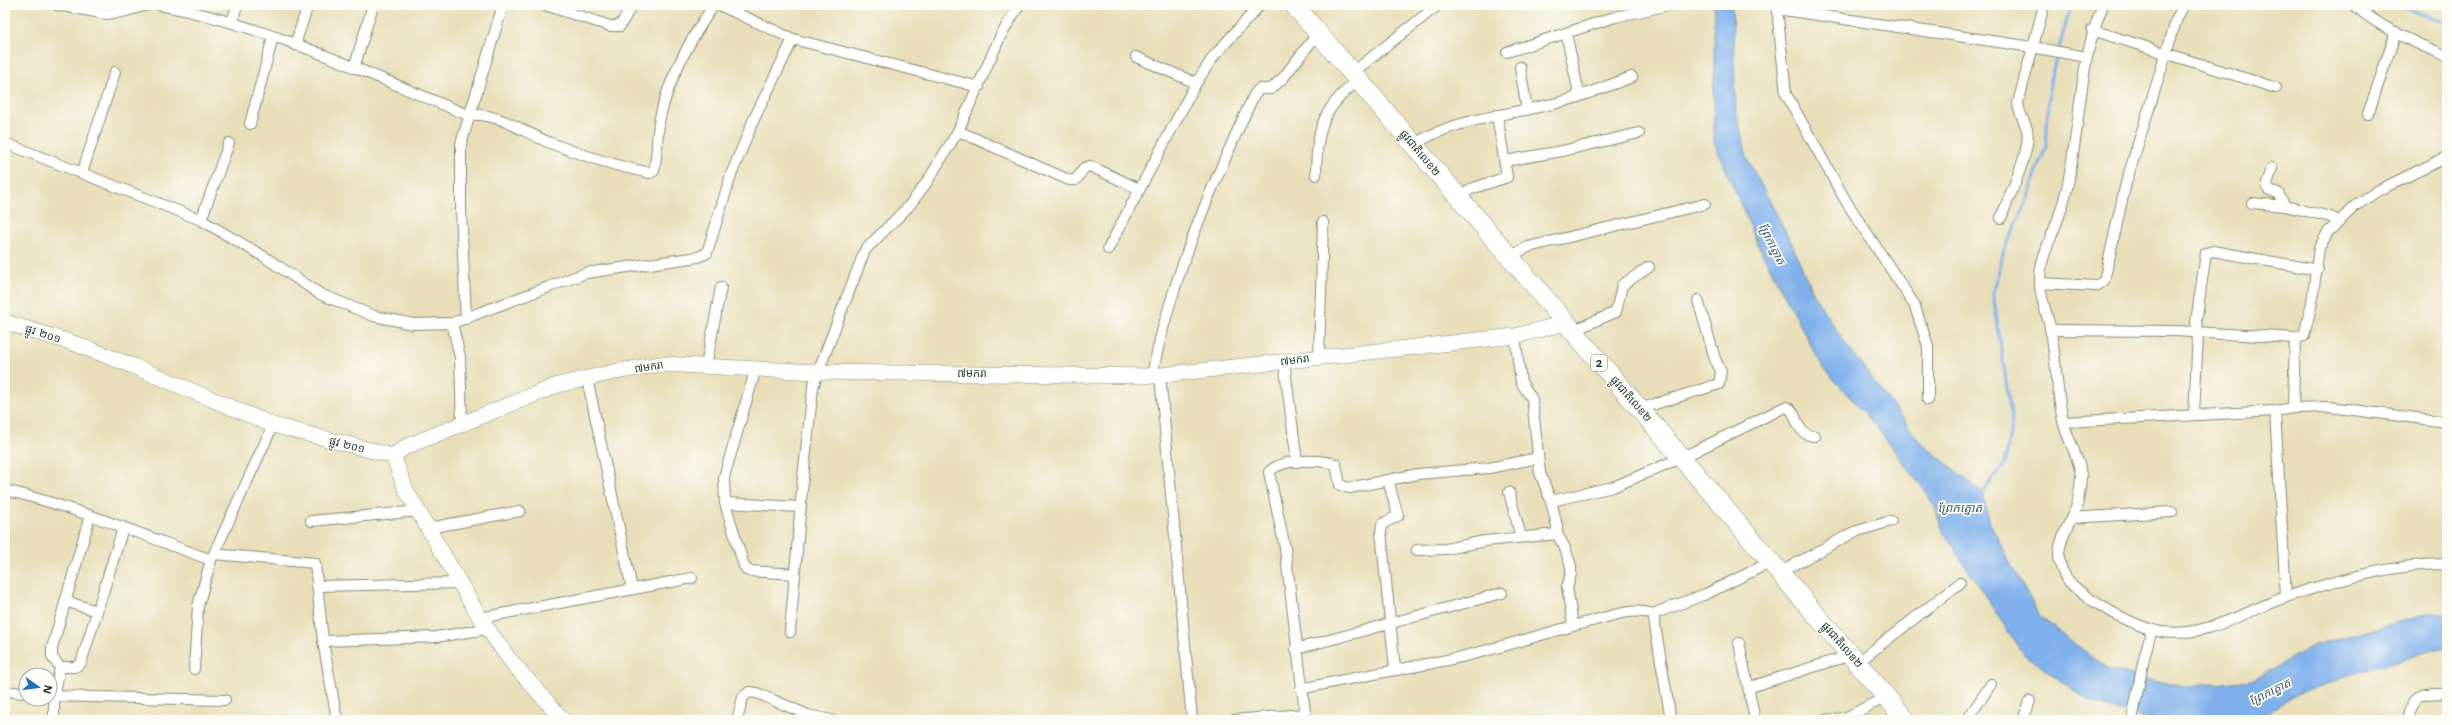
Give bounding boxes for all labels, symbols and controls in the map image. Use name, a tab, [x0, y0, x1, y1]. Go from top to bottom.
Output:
street label: ផ្លូវជាតិលេខ២	[1394, 127, 1444, 181]
water label: ព្រែកត្នោត	[1755, 221, 1790, 269]
street label: ផ្លូវ ២០១	[23, 321, 63, 349]
street label: ៧មករា	[1280, 351, 1310, 369]
road number: 2	[1591, 355, 1607, 371]
street label: ៧មករា	[633, 358, 665, 376]
street label: ៧មករា	[957, 366, 987, 381]
street label: ផ្លូវជាតិលេខ២	[1605, 373, 1655, 427]
street label: ផ្លូវ ២០១	[327, 433, 367, 459]
water label: ព្រែកត្នោត	[1938, 500, 1984, 516]
street label: ផ្លូវជាតិលេខ២	[1816, 619, 1866, 673]
north arrow	[18, 667, 58, 707]
water label: ព្រែកត្នោត	[2247, 674, 2295, 709]
text: N	[39, 683, 56, 696]

